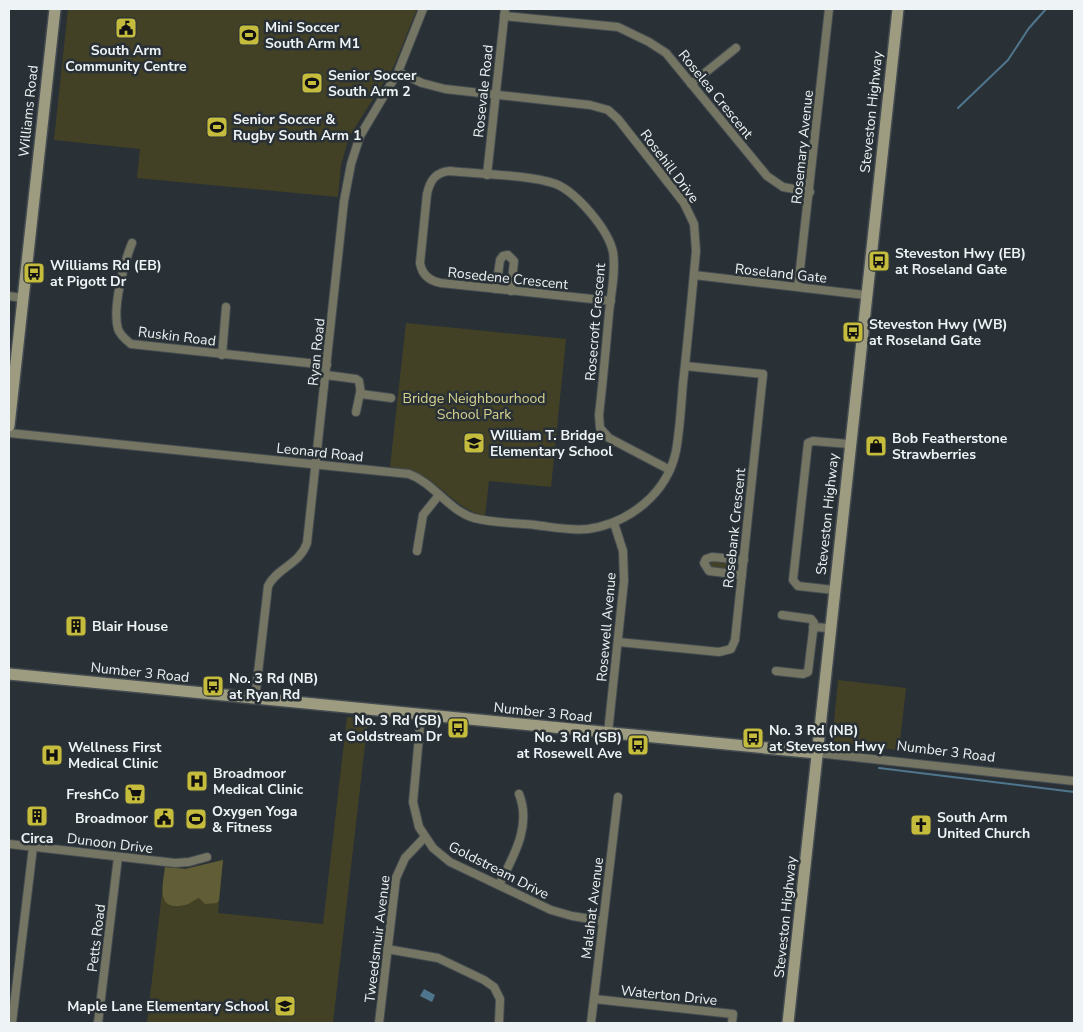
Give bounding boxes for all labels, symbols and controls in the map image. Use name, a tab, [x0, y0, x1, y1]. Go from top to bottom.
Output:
public building icon: South Arm Community Centre	[114, 16, 138, 40]
place label: Mini Soccer South Arm M1	[265, 18, 360, 53]
sports icon: Mini Soccer South Arm M1	[237, 23, 261, 47]
place label: South Arm Community Centre	[65, 41, 187, 76]
street label: Rosevale Road	[469, 44, 498, 138]
street label: Roselea Crescent	[674, 46, 757, 143]
street label: Steveston Highway	[856, 49, 887, 174]
street label: Williams Road	[14, 64, 43, 158]
place label: Senior Soccer South Arm 2	[328, 66, 417, 101]
sports icon: Senior Soccer South Arm 2	[300, 71, 324, 95]
street label: Rosemary Avenue	[787, 89, 818, 205]
place label: Senior Soccer & Rugby South Arm 1	[233, 110, 361, 145]
sports icon: Senior Soccer & Rugby South Arm 1	[205, 115, 229, 139]
street label: Rosehill Drive	[636, 126, 704, 207]
place label: Steveston Hwy (EB) at Roseland Gate	[895, 244, 1026, 279]
bus stop icon: Steveston Hwy (EB) at Roseland Gate	[867, 249, 891, 273]
place label: Williams Rd (EB) at Pigott Dr	[50, 256, 162, 291]
street label: Roseland Gate	[734, 259, 828, 288]
bus stop icon: Williams Rd (EB) at Pigott Dr	[22, 261, 46, 285]
street label: Rosecroft Crescent	[581, 262, 610, 382]
street label: Rosedene Crescent	[447, 263, 569, 294]
place label: Steveston Hwy (WB) at Roseland Gate	[869, 315, 1008, 350]
street label: Ryan Road	[303, 317, 329, 387]
bus stop icon: Steveston Hwy (WB) at Roseland Gate	[841, 320, 865, 344]
street label: Ruskin Road	[137, 322, 217, 351]
park label: Bridge Neighbourhood School Park	[403, 389, 545, 424]
place label: William T. Bridge Elementary School	[490, 426, 613, 461]
place label: Bob Featherstone Strawberries	[892, 429, 1008, 464]
school or university icon: William T. Bridge Elementary School	[462, 431, 486, 455]
shop icon: Bob Featherstone Strawberries	[864, 434, 888, 458]
street label: Leonard Road	[275, 438, 364, 467]
street label: Steveston Highway	[812, 451, 843, 576]
street label: Rosebank Crescent	[719, 467, 750, 589]
street label: Rosewell Avenue	[592, 572, 621, 683]
building icon: Blair House	[64, 614, 88, 638]
place label: Blair House	[92, 617, 168, 636]
street label: Number 3 Road	[90, 658, 190, 687]
place label: No. 3 Rd (NB) at Ryan Rd	[229, 669, 318, 704]
bus stop icon: No. 3 Rd (NB) at Ryan Rd	[201, 674, 225, 698]
street label: Number 3 Road	[493, 698, 593, 727]
place label: No. 3 Rd (SB) at Goldstream Dr	[329, 711, 443, 746]
bus stop icon: No. 3 Rd (SB) at Goldstream Dr	[446, 716, 470, 740]
place label: No. 3 Rd (NB) at Steveston Hwy	[769, 721, 886, 756]
bus stop icon: No. 3 Rd (NB) at Steveston Hwy	[741, 726, 765, 750]
place label: No. 3 Rd (SB) at Rosewell Ave	[516, 728, 622, 763]
bus stop icon: No. 3 Rd (SB) at Rosewell Ave	[626, 733, 650, 757]
street label: Number 3 Road	[896, 736, 996, 767]
place label: Wellness First Medical Clinic	[68, 738, 162, 773]
hospital icon: Wellness First Medical Clinic	[40, 743, 64, 767]
place label: Broadmoor Medical Clinic	[213, 764, 303, 799]
hospital icon: Broadmoor Medical Clinic	[185, 769, 209, 793]
supermarket icon: FreshCo	[123, 782, 147, 806]
place label: FreshCo	[66, 785, 119, 804]
place label: Oxygen Yoga & Fitness	[212, 802, 297, 837]
building icon: Circa	[25, 804, 49, 828]
public building icon: Broadmoor	[152, 806, 176, 830]
sports icon: Oxygen Yoga & Fitness	[184, 807, 208, 831]
place label: South Arm United Church	[937, 808, 1030, 843]
place label: Broadmoor	[75, 809, 149, 828]
church icon: South Arm United Church	[909, 813, 933, 837]
place label: Circa	[21, 829, 53, 848]
street label: Dunoon Drive	[66, 829, 154, 858]
street label: Goldstream Drive	[445, 837, 552, 904]
street label: Steveston Highway	[770, 854, 801, 979]
street label: Malahat Avenue	[577, 856, 608, 960]
street label: Tweedsmuir Avenue	[360, 874, 395, 1004]
street label: Petts Road	[83, 903, 110, 973]
street label: Waterton Drive	[620, 981, 718, 1010]
school or university icon: Maple Lane Elementary School	[273, 994, 297, 1018]
place label: Maple Lane Elementary School	[67, 997, 270, 1016]

